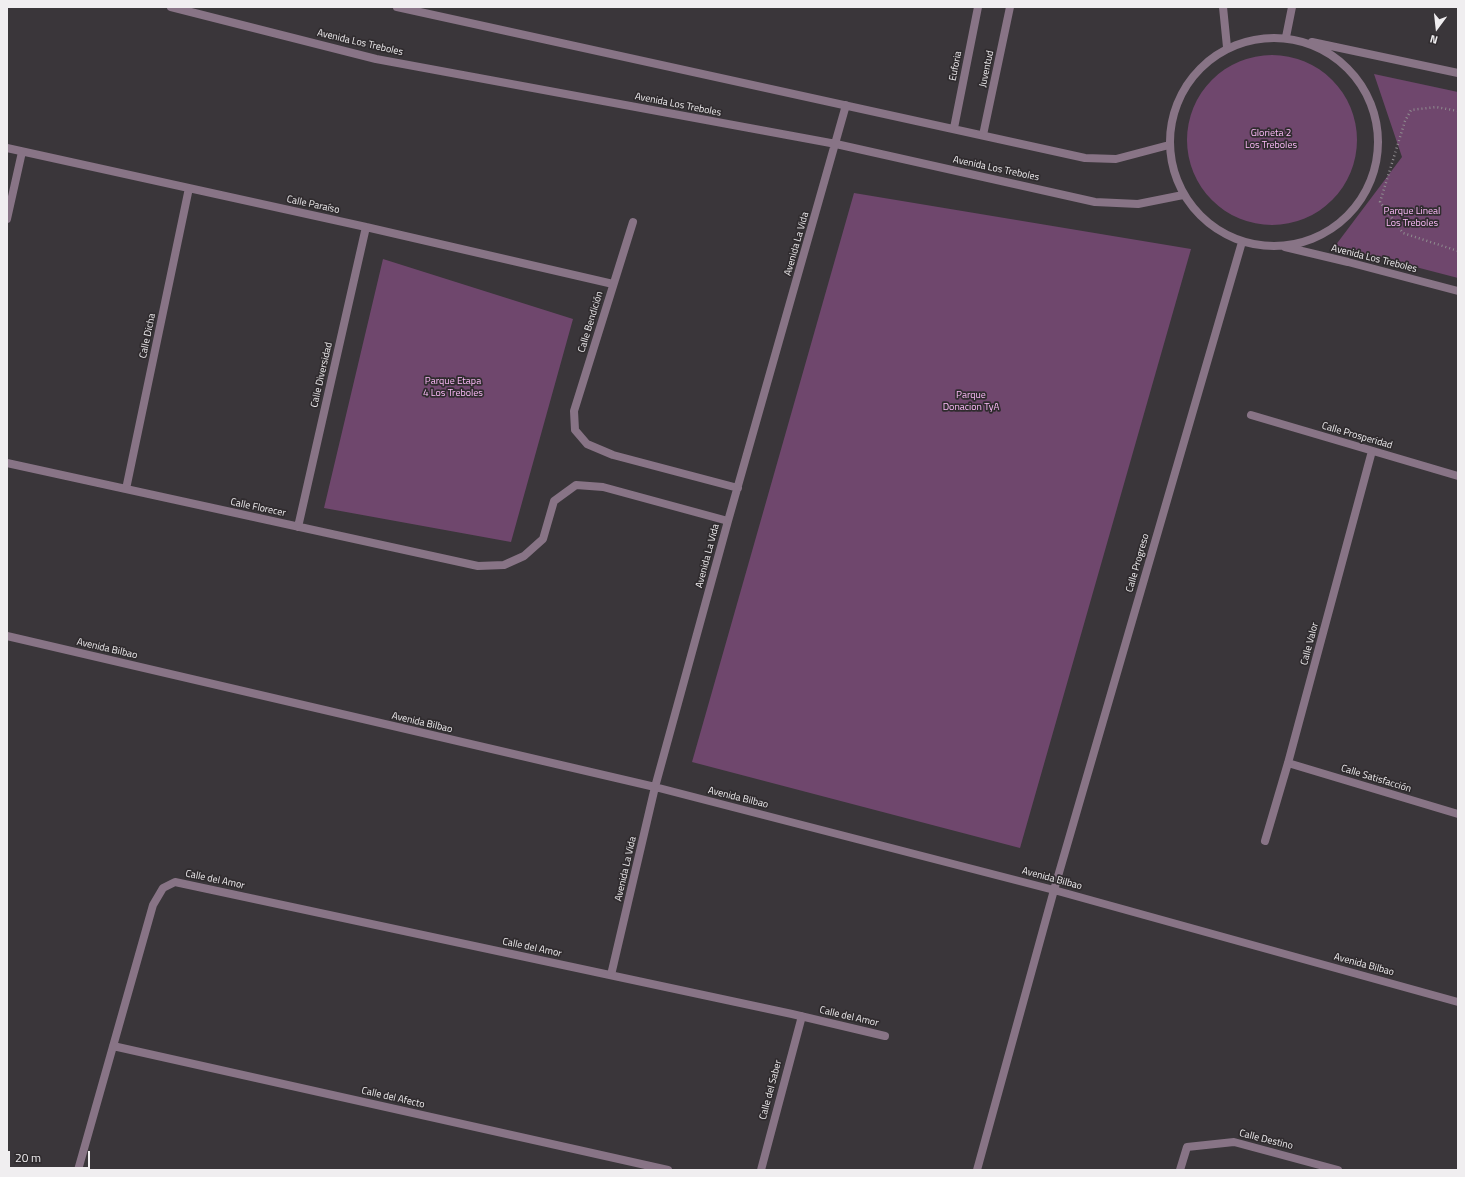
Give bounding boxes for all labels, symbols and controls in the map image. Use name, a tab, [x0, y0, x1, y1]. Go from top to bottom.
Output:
north arrow	[1417, 8, 1457, 48]
street label: Avenida Los Treboles	[316, 27, 404, 59]
text: N	[1428, 31, 1440, 48]
street label: Juventud	[977, 49, 997, 89]
street label: Euforia	[947, 50, 965, 82]
street label: Avenida Los Treboles	[634, 91, 722, 119]
park label: Glorieta 2 Los Treboles	[1245, 128, 1297, 152]
street label: Avenida Los Treboles	[952, 154, 1040, 184]
street label: Calle Paraíso	[285, 194, 341, 216]
park label: Parque Lineal Los Treboles	[1384, 206, 1440, 230]
street label: Avenida La Vida	[782, 211, 812, 277]
street label: Avenida Los Treboles	[1330, 243, 1418, 275]
street label: Calle Bendición	[576, 290, 606, 354]
street label: Calle Dicha	[137, 312, 159, 360]
street label: Calle Diversidad	[309, 341, 335, 409]
park label: Parque Etapa 4 Los Treboles	[423, 376, 483, 400]
park label: Parque Donacion TyA	[943, 390, 999, 414]
street label: Calle Prosperidad	[1320, 420, 1394, 452]
street label: Calle Florecer	[229, 496, 287, 520]
street label: Avenida La Vida	[694, 523, 722, 589]
street label: Calle Progreso	[1124, 532, 1152, 594]
street label: Calle Valor	[1299, 621, 1321, 667]
street label: Avenida Bilbao	[76, 636, 138, 662]
street label: Avenida Bilbao	[391, 710, 453, 736]
street label: Calle Satisfacción	[1339, 763, 1413, 795]
street label: Avenida Bilbao	[707, 785, 769, 811]
street label: Avenida La Vida	[613, 836, 639, 902]
street label: Avenida Bilbao	[1021, 865, 1083, 893]
street label: Calle del Amor	[184, 868, 246, 892]
street label: Calle del Amor	[501, 936, 563, 960]
street label: Avenida Bilbao	[1333, 951, 1395, 979]
street label: Calle del Amor	[818, 1004, 880, 1030]
street label: Calle del Saber	[757, 1059, 785, 1121]
street label: Calle del Afecto	[360, 1085, 426, 1111]
street label: Calle Destino	[1238, 1128, 1294, 1152]
scale bar	[10, 1143, 92, 1169]
text: 20 m	[15, 1148, 41, 1167]

